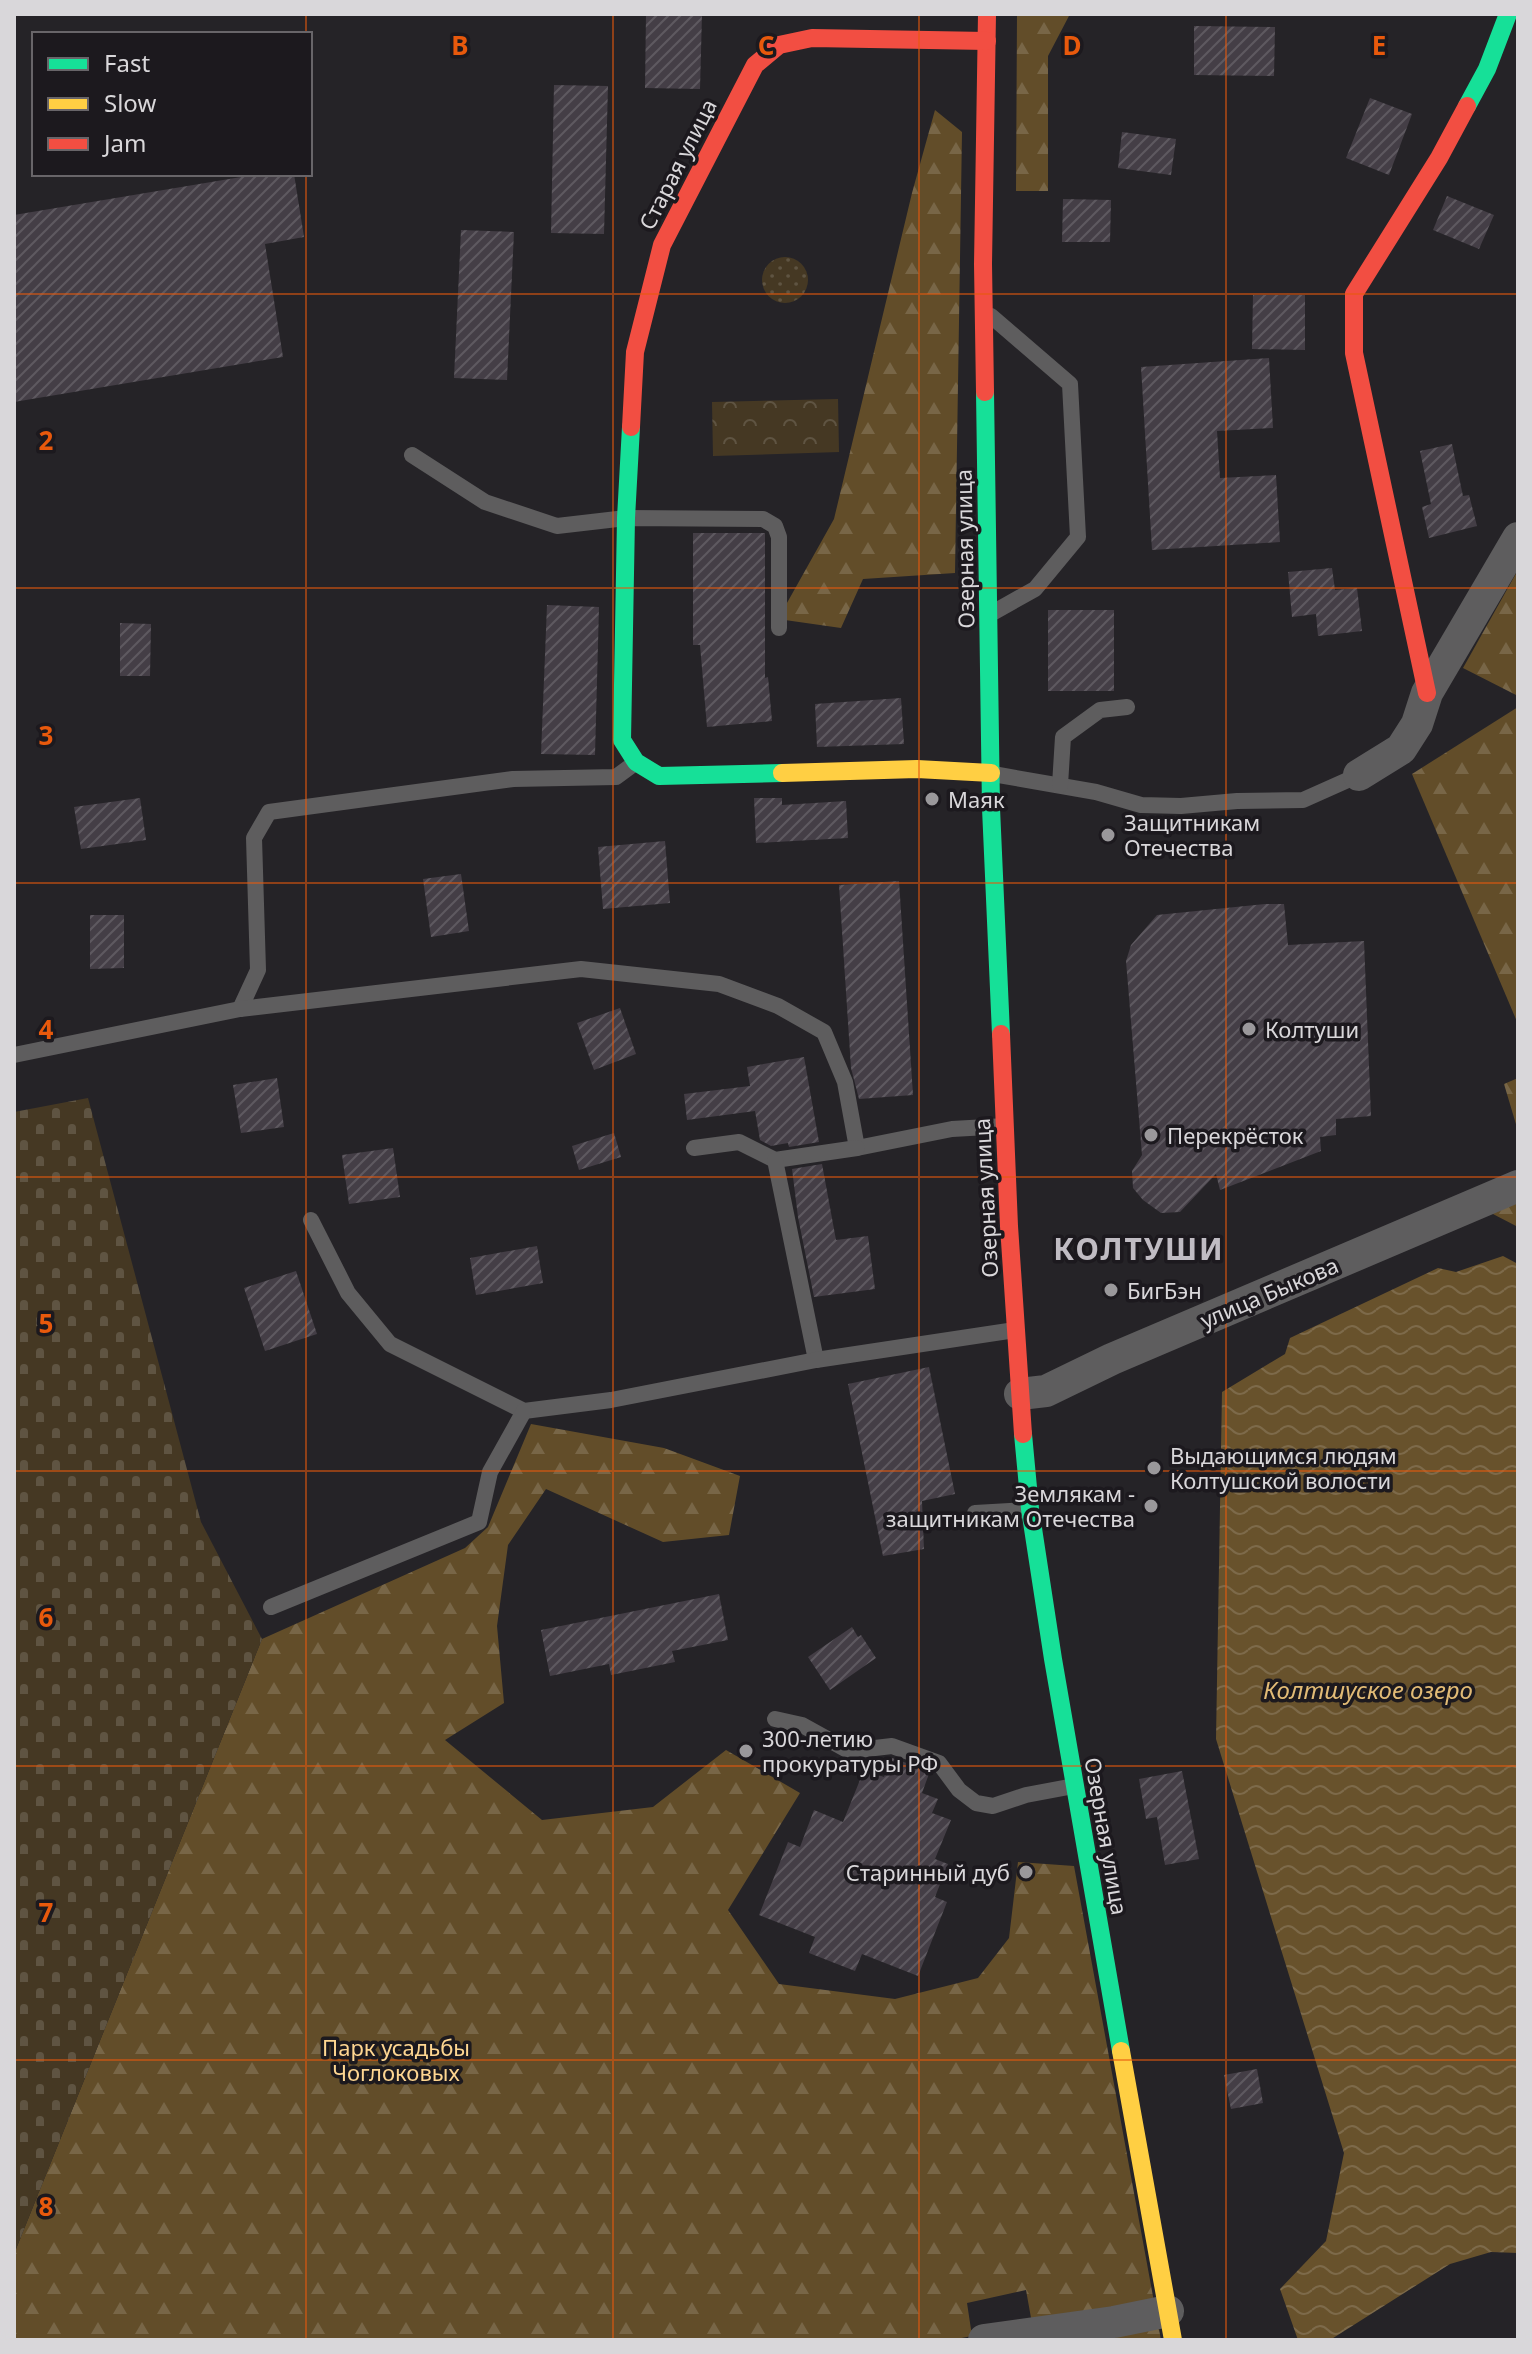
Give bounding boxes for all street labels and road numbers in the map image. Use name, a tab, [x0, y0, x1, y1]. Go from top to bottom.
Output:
street label: Старая улица	[631, 94, 723, 234]
street label: Озерная улица	[948, 469, 980, 629]
street label: Озерная улица	[966, 1118, 1004, 1278]
street label: улица Быкова	[1195, 1249, 1343, 1335]
street label: Озерная улица	[1078, 1755, 1136, 1917]

